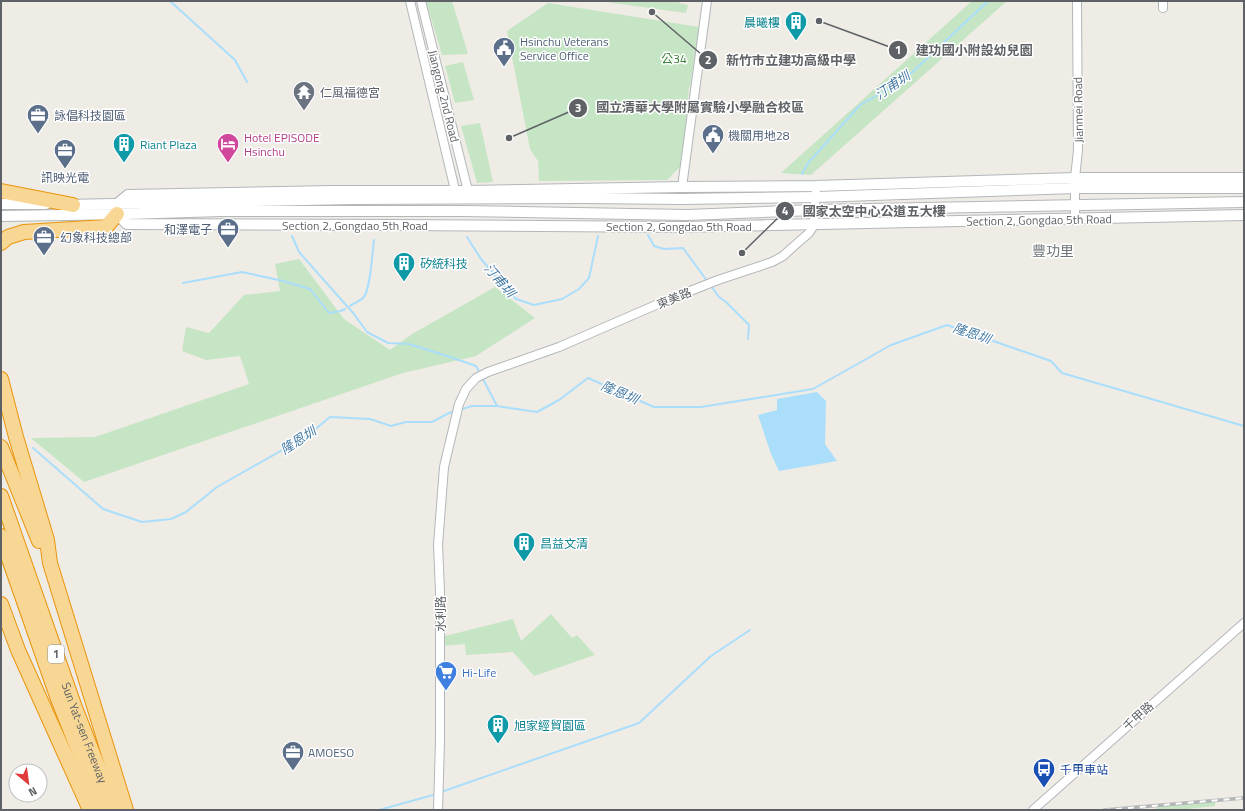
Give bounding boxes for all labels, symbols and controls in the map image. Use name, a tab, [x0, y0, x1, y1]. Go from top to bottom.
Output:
building icon: 晨曦樓	[783, 9, 809, 42]
place label: 晨曦樓	[744, 13, 780, 32]
place label: Hsinchu Veterans Service Office	[520, 32, 609, 65]
public building icon: Hsinchu Veterans Service Office	[491, 35, 517, 68]
callout: 建功國小附設幼兒園	[888, 38, 1041, 63]
text: 1	[895, 40, 901, 59]
text: 建功國小附設幼兒園	[915, 40, 1033, 60]
street label: Jiangong 2nd Road	[423, 48, 465, 144]
callout: 新竹市立建功高級中學	[698, 48, 864, 73]
park label: 公34	[661, 49, 687, 68]
text: 2	[705, 50, 711, 69]
text: 新竹市立建功高級中學	[726, 50, 856, 70]
water label: 汀甫圳	[870, 65, 915, 104]
street label: Jianmei Road	[1068, 77, 1088, 143]
temple icon: 仁風福德宮	[291, 79, 317, 112]
place label: 仁風福德宮	[320, 83, 380, 102]
callout: 國立清華大學附屬實驗小學融合校區	[568, 95, 812, 120]
text: 國立清華大學附屬實驗小學融合校區	[596, 97, 804, 117]
text: 3	[575, 98, 581, 117]
office icon: 詠倡科技園區	[25, 102, 51, 135]
place label: 詠倡科技園區	[54, 106, 126, 125]
public building icon: 機關用地28	[700, 122, 726, 155]
place label: 機關用地28	[728, 126, 790, 145]
place label: Hotel EPISODE Hsinchu	[244, 128, 320, 161]
building icon: Riant Plaza	[111, 131, 137, 164]
hotel icon: Hotel EPISODE Hsinchu	[215, 131, 241, 164]
place label: Riant Plaza	[140, 135, 197, 154]
office icon: 訊映光電	[52, 137, 78, 170]
place label: 訊映光電	[41, 168, 89, 187]
callout: 國家太空中心公道五大樓	[775, 199, 954, 224]
text: 4	[782, 201, 789, 220]
text: 國家太空中心公道五大樓	[802, 201, 946, 221]
street label: Section 2, Gongdao 5th Road	[966, 209, 1112, 231]
office icon: 和澤電子	[215, 216, 241, 249]
street label: Section 2, Gongdao 5th Road	[282, 216, 428, 235]
street label: Section 2, Gongdao 5th Road	[606, 217, 752, 236]
place label: 和澤電子	[164, 220, 212, 239]
office icon: 幻象科技總部	[31, 224, 57, 257]
place label: 幻象科技總部	[60, 228, 132, 247]
district label: 豐功里	[1032, 240, 1074, 261]
building icon: 矽統科技	[391, 250, 417, 283]
place label: 矽統科技	[420, 254, 468, 273]
water label: 汀甫圳	[480, 259, 522, 303]
street label: 東美路	[654, 282, 694, 314]
water label: 隆恩圳	[950, 317, 996, 349]
water label: 隆恩圳	[598, 375, 644, 410]
water label: 隆恩圳	[276, 420, 321, 459]
building icon: 昌益文清	[511, 530, 537, 563]
place label: 昌益文清	[540, 534, 588, 553]
street label: 水利路	[431, 596, 450, 632]
road number: 1	[48, 645, 64, 663]
supermarket icon: Hi-Life	[433, 659, 459, 692]
place label: Hi-Life	[462, 663, 496, 682]
street label: Sun Yat-sen Freeway	[57, 679, 113, 786]
street label: 千甲路	[1118, 697, 1158, 735]
building icon: 旭家經貿園區	[485, 712, 511, 745]
place label: 旭家經貿園區	[514, 716, 586, 735]
office icon: AMOESO	[280, 739, 306, 772]
place label: AMOESO	[308, 743, 354, 762]
bus stop icon: 千甲車站	[1031, 756, 1057, 789]
place label: 千甲車站	[1060, 760, 1108, 779]
north arrow	[8, 763, 48, 803]
text: N	[26, 783, 40, 801]

